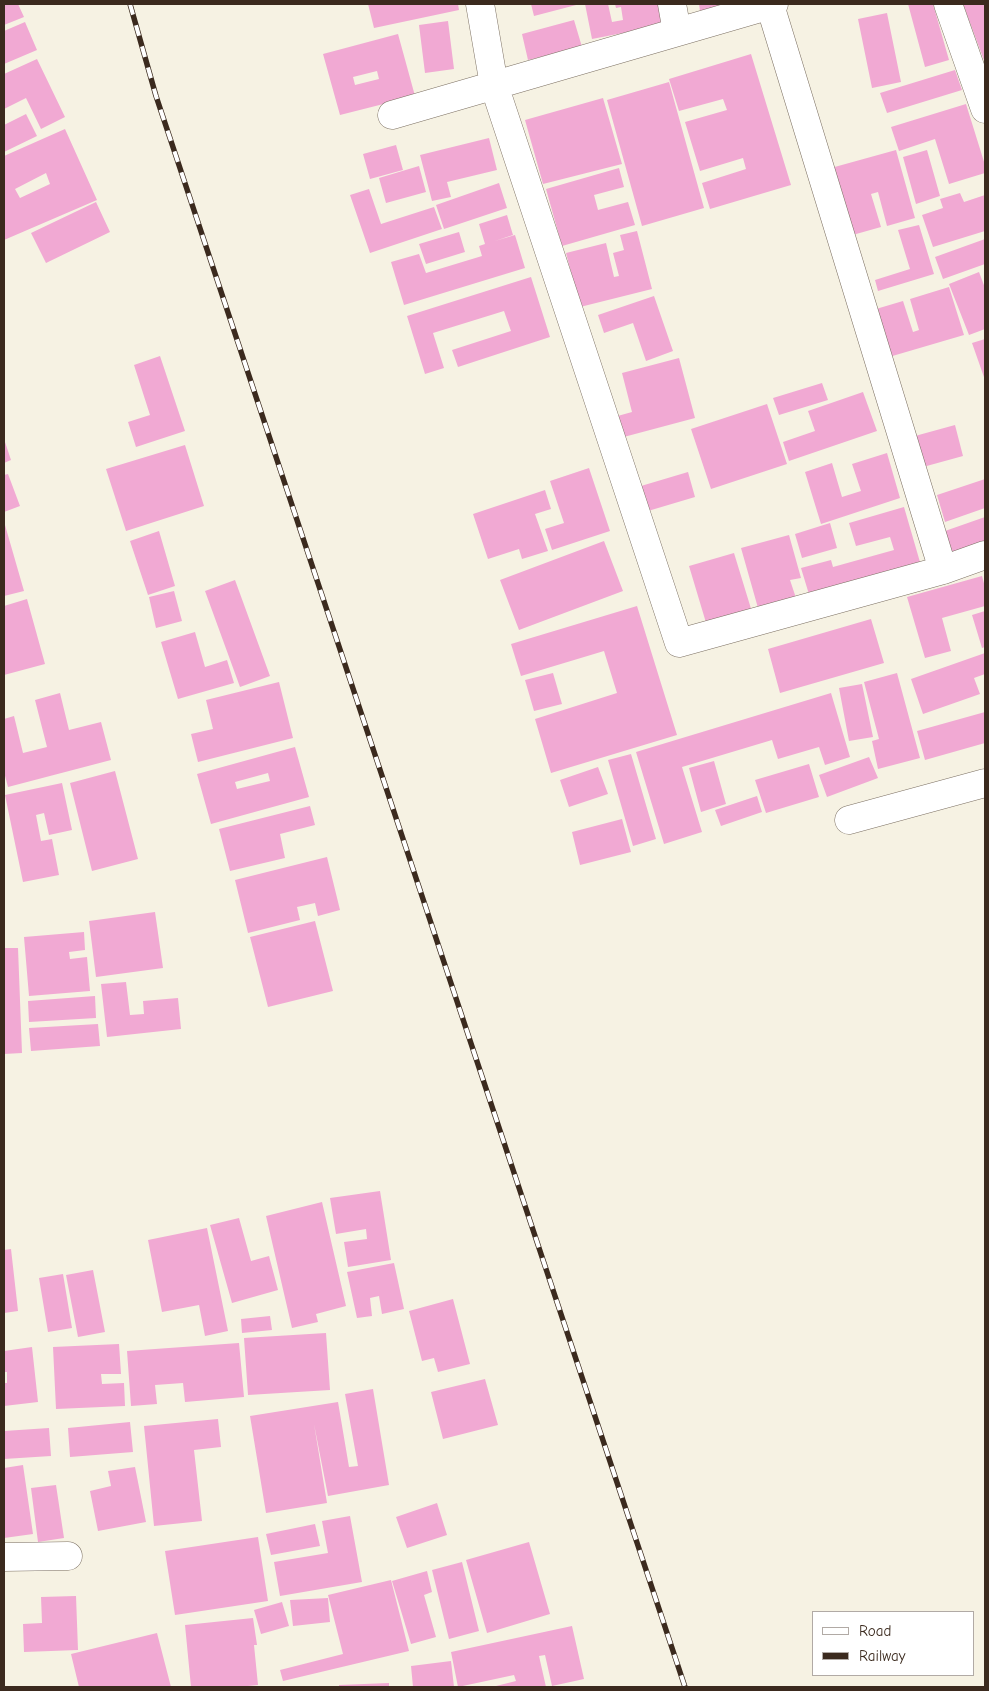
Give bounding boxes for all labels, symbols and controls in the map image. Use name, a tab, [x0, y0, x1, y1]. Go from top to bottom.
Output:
legend	[812, 1611, 974, 1676]
text: Road	[859, 1622, 891, 1640]
text: Railway	[859, 1647, 905, 1665]

